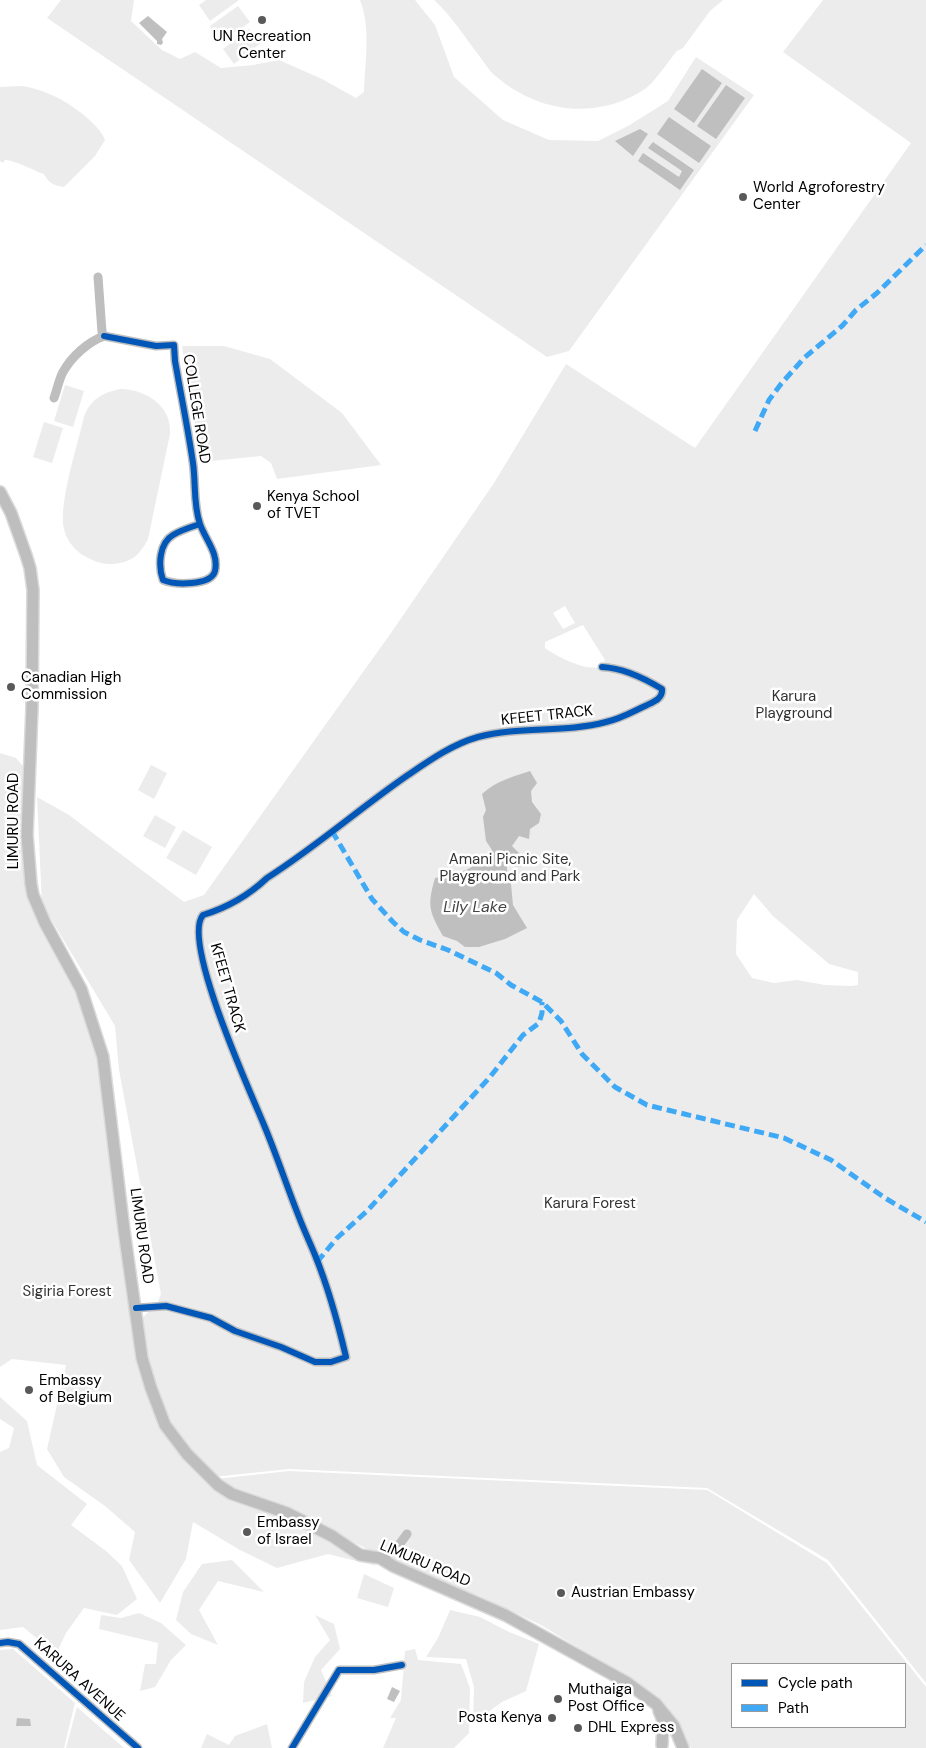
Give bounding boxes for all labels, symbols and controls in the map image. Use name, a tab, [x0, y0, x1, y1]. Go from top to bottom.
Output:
marker: UN Recreation Center	[256, 14, 268, 26]
place label: UN Recreation Center	[213, 28, 311, 63]
place label: World Agroforestry Center	[753, 179, 885, 214]
marker: World Agroforestry Center	[737, 191, 749, 203]
street label: COLLEGE ROAD	[178, 353, 214, 465]
place label: Kenya School of TVET	[267, 488, 359, 523]
marker: Kenya School of TVET	[251, 500, 263, 512]
place label: Canadian High Commission	[21, 669, 121, 704]
marker: Canadian High Commission	[5, 681, 17, 693]
park label: Karura Playground	[756, 688, 832, 723]
street label: KFEET TRACK	[500, 702, 594, 730]
street label: LIMURU ROAD	[5, 773, 23, 869]
park label: Amani Picnic Site, Playground and Park	[440, 851, 580, 886]
water label: Lily Lake	[443, 898, 507, 918]
street label: KFEET TRACK	[206, 941, 248, 1035]
street label: LIMURU ROAD	[125, 1187, 157, 1285]
park label: Karura Forest	[544, 1195, 636, 1213]
park label: Sigiria Forest	[22, 1283, 112, 1301]
place label: Embassy of Belgium	[39, 1372, 112, 1407]
marker: Embassy of Belgium	[23, 1384, 35, 1396]
place label: Embassy of Israel	[257, 1514, 319, 1549]
marker: Embassy of Israel	[241, 1526, 253, 1538]
street label: LIMURU ROAD	[377, 1537, 473, 1591]
place label: Austrian Embassy	[571, 1584, 695, 1602]
marker: Austrian Embassy	[555, 1587, 567, 1599]
street label: KARURA AVENUE	[30, 1635, 128, 1725]
legend	[731, 1663, 906, 1728]
text: Cycle path	[778, 1673, 853, 1693]
place label: Muthaiga Post Office	[568, 1681, 644, 1716]
marker: Muthaiga Post Office	[552, 1693, 564, 1705]
text: Path	[778, 1698, 809, 1718]
place label: Posta Kenya	[458, 1709, 542, 1727]
marker: Posta Kenya	[546, 1712, 558, 1724]
place label: DHL Express	[588, 1719, 675, 1737]
marker: DHL Express	[572, 1722, 584, 1734]

